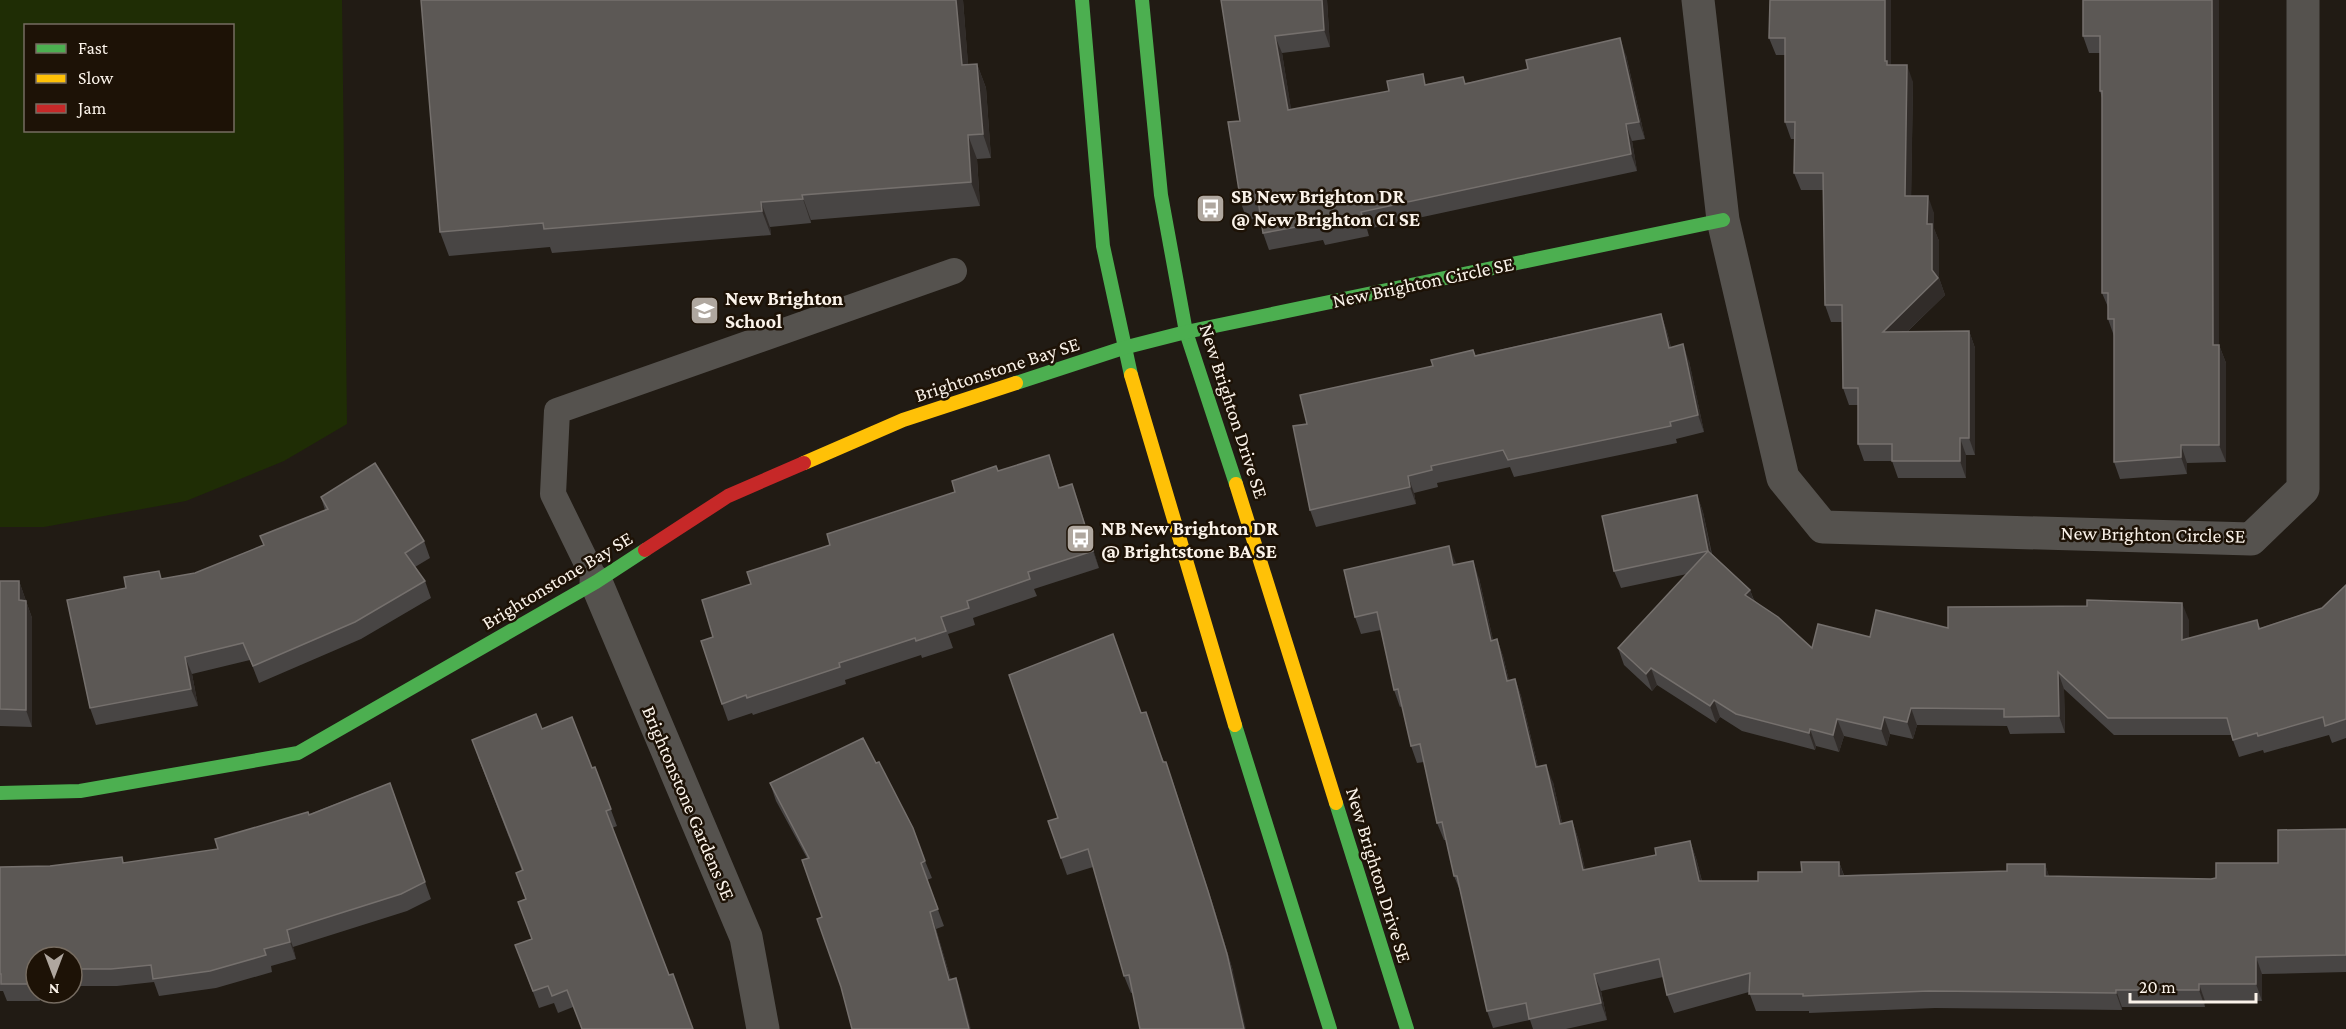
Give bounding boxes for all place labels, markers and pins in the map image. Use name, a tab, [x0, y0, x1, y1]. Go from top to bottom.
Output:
place label: SB New Brighton DR @ New Brighton CI SE	[1231, 185, 1421, 230]
bus stop icon: SB New Brighton DR @ New Brighton CI SE	[1194, 192, 1226, 224]
place label: New Brighton School	[725, 287, 844, 332]
school or university icon: New Brighton School	[688, 294, 720, 326]
place label: NB New Brighton DR @ Brightstone BA SE	[1101, 517, 1279, 562]
bus stop icon: NB New Brighton DR @ Brightstone BA SE	[1064, 523, 1096, 555]

